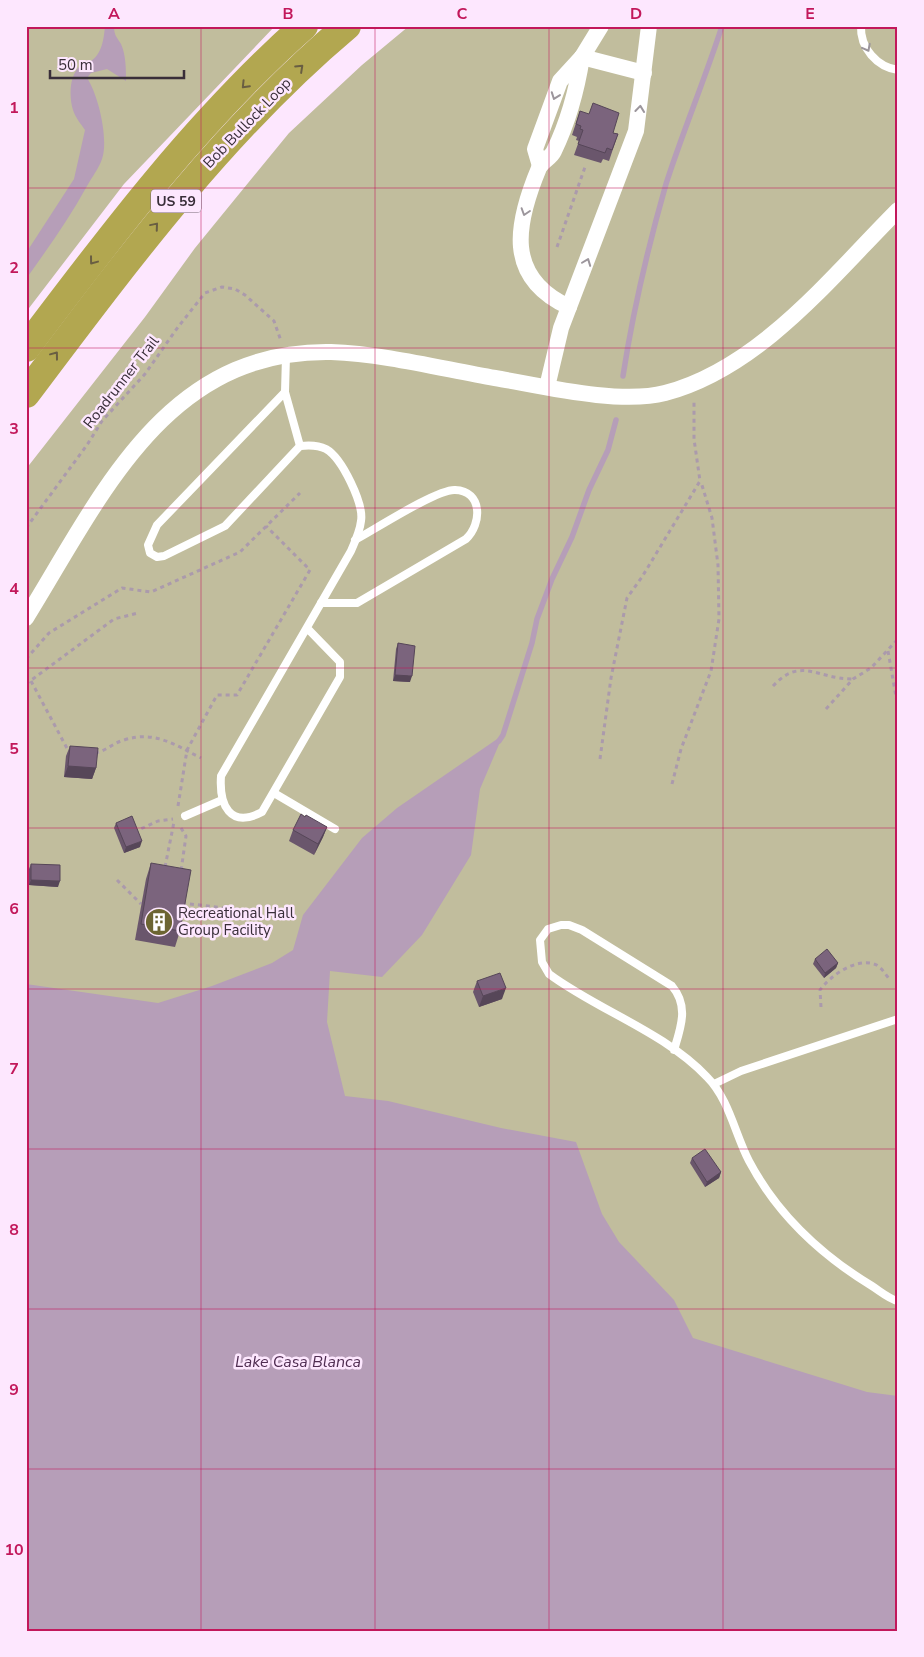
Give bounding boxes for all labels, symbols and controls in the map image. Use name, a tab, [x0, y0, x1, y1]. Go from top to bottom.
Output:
text: A	[108, 3, 120, 25]
text: B	[282, 3, 294, 25]
text: C	[457, 3, 468, 25]
text: D	[630, 3, 642, 25]
text: E	[805, 3, 815, 25]
one-way arrow	[861, 42, 871, 51]
scale bar	[50, 48, 184, 80]
text: 50 m	[58, 55, 93, 75]
one-way arrow	[295, 65, 304, 74]
street label: Bob Bullock Loop	[199, 73, 296, 173]
one-way arrow	[241, 79, 250, 88]
one-way arrow	[551, 91, 561, 100]
text: 1	[9, 97, 19, 119]
one-way arrow	[634, 104, 645, 112]
road number: US 59	[151, 190, 201, 212]
one-way arrow	[521, 207, 531, 216]
one-way arrow	[149, 223, 158, 232]
one-way arrow	[90, 255, 98, 264]
text: 2	[9, 257, 19, 279]
one-way arrow	[581, 258, 591, 267]
street label: Roadrunner Trail	[79, 331, 164, 432]
one-way arrow	[50, 352, 58, 361]
text: 3	[9, 418, 19, 440]
text: 4	[9, 578, 19, 600]
text: 5	[9, 738, 19, 760]
text: 6	[9, 898, 19, 920]
place label: Recreational Hall Group Facility	[178, 903, 295, 940]
building icon: Recreational Hall Group Facility	[144, 907, 174, 937]
text: 7	[9, 1058, 19, 1080]
text: 8	[9, 1219, 19, 1241]
water label: Lake Casa Blanca	[235, 1351, 361, 1373]
text: 9	[9, 1379, 19, 1401]
text: 10	[4, 1539, 24, 1561]

